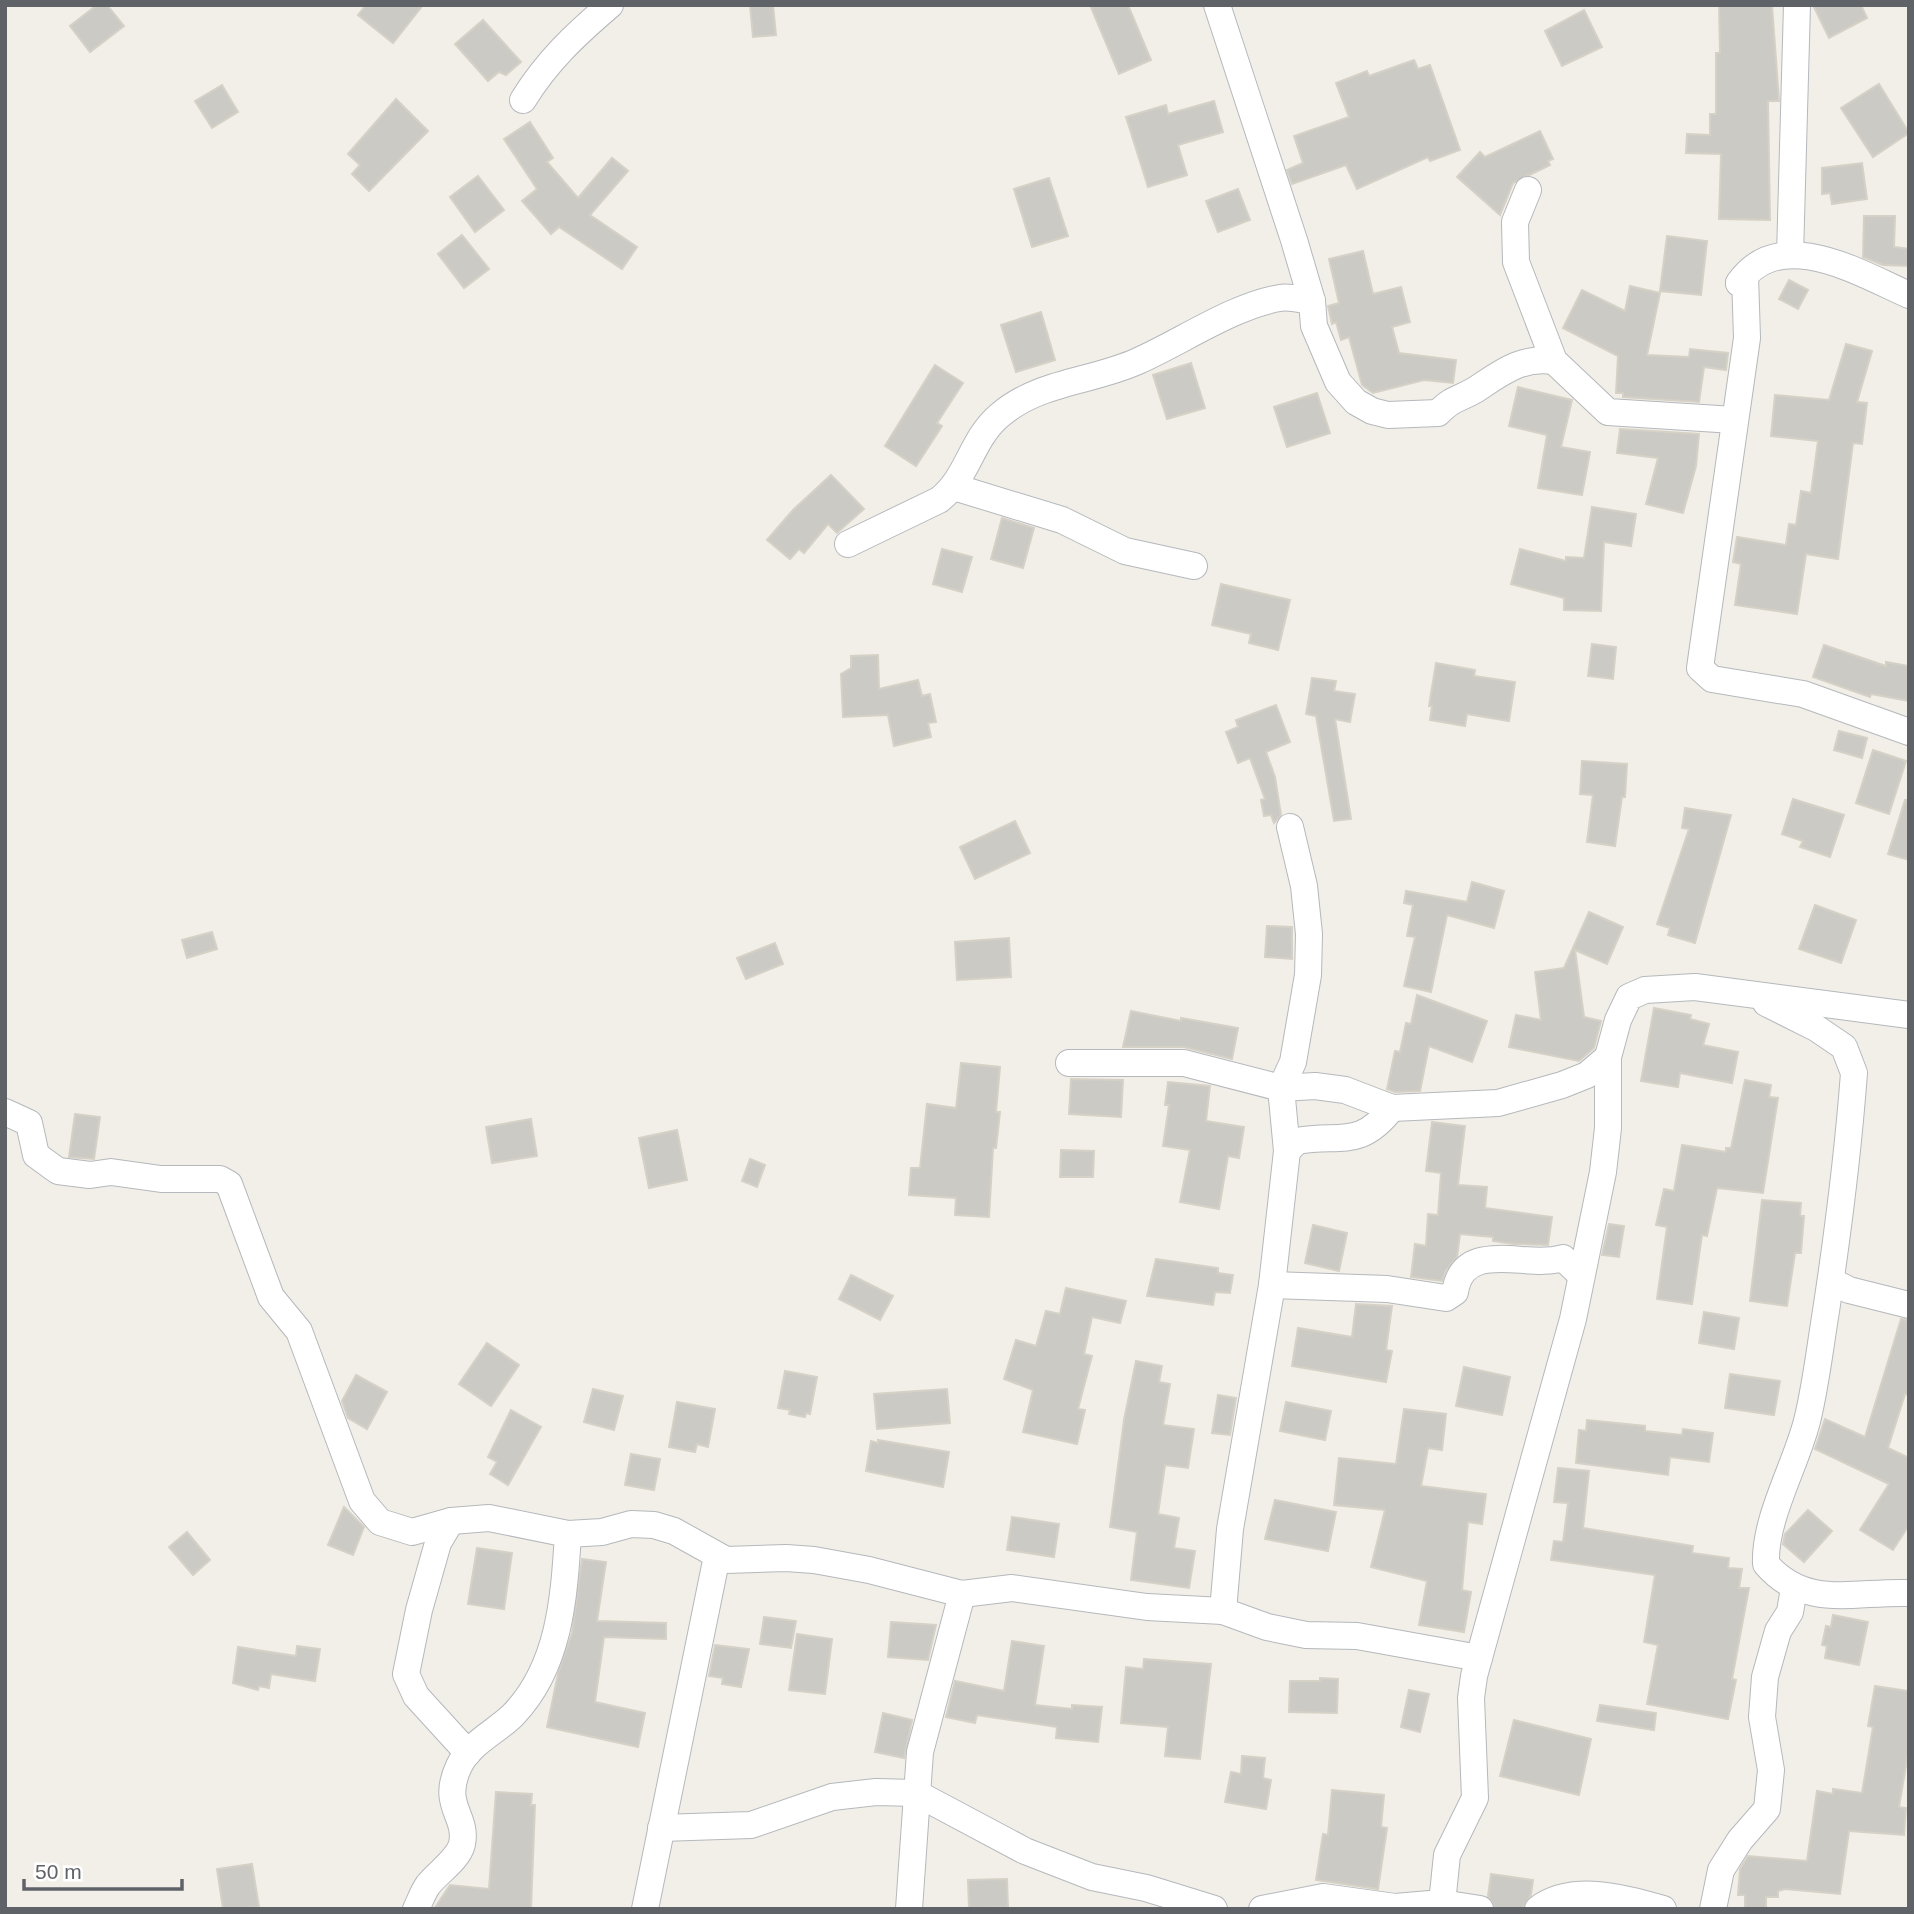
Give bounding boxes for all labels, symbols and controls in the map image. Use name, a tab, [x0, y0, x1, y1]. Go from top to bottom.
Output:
scale bar	[24, 1848, 182, 1892]
text: 50 m	[35, 1860, 82, 1883]

